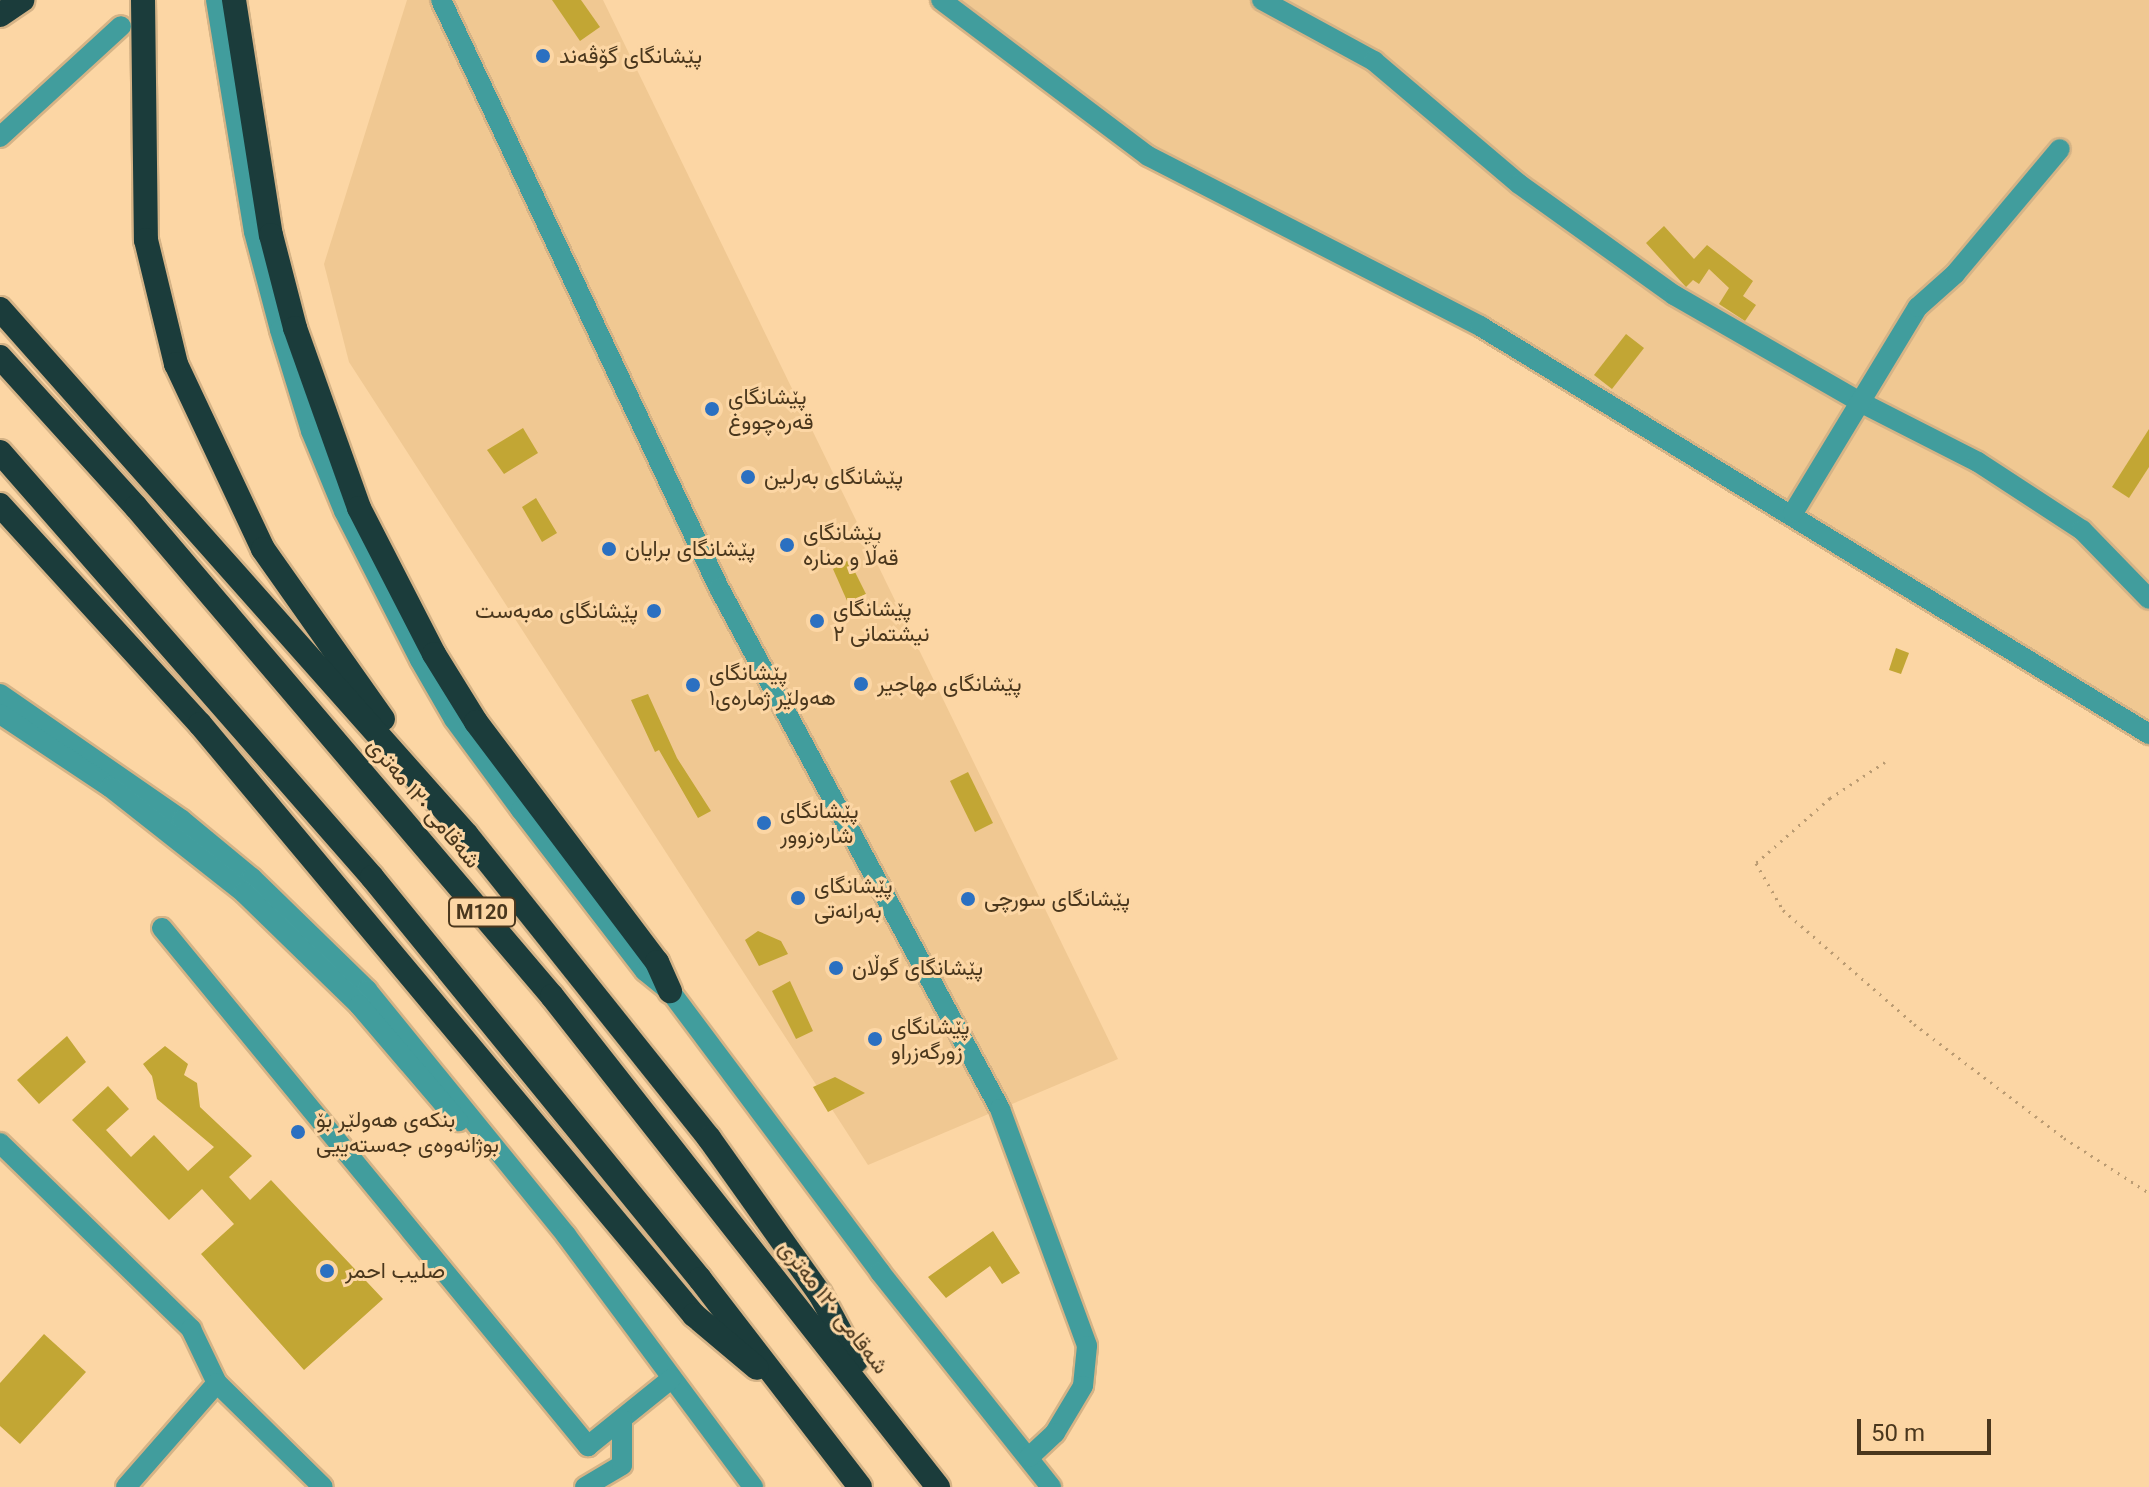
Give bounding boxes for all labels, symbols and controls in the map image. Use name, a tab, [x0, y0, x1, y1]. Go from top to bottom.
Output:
place label: پێشانگای گۆڤەند	[559, 43, 702, 69]
marker: پێشانگای گۆڤەند	[534, 47, 552, 65]
place label: پێشانگای قەرەچووغ	[728, 383, 813, 434]
marker: پێشانگای قەرەچووغ	[703, 400, 721, 418]
place label: پێشانگای بەرلین	[764, 464, 903, 490]
marker: پێشانگای بەرلین	[739, 468, 757, 486]
place label: پێشانگای قەڵا و منارە	[803, 519, 899, 570]
place label: پێشانگای برایان	[625, 536, 755, 562]
marker: پێشانگای قەڵا و منارە	[778, 536, 796, 554]
marker: پێشانگای برایان	[600, 540, 618, 558]
place label: پێشانگای نیشتمانی ٢	[833, 595, 930, 646]
place label: پێشانگای مەبەست	[475, 598, 638, 624]
marker: پێشانگای مەبەست	[645, 602, 663, 620]
marker: پێشانگای نیشتمانی ٢	[808, 612, 826, 630]
place label: پێشانگای هەولێر ژمارەی١	[709, 659, 836, 710]
place label: پێشانگای مهاجیر	[877, 671, 1022, 697]
marker: پێشانگای مهاجیر	[852, 675, 870, 693]
marker: پێشانگای هەولێر ژمارەی١	[684, 676, 702, 694]
street label: شەقامی ١٢٠ مەتری	[362, 732, 486, 874]
place label: پێشانگای شارەزوور	[780, 797, 859, 848]
marker: پێشانگای شارەزوور	[755, 814, 773, 832]
place label: پێشانگای بەرانەتی	[814, 872, 893, 924]
place label: پێشانگای سورچی	[984, 886, 1130, 912]
marker: پێشانگای بەرانەتی	[789, 889, 807, 907]
marker: پێشانگای سورچی	[959, 890, 977, 908]
road number: M120	[448, 896, 516, 928]
place label: پێشانگای گوڵان	[852, 955, 983, 981]
marker: پێشانگای گوڵان	[827, 959, 845, 977]
place label: پێشانگای زورگەزراو	[891, 1013, 970, 1064]
marker: پێشانگای زورگەزراو	[866, 1030, 884, 1048]
place label: بنکەی هەولێر بۆ بوژانەوەی جەستەییی	[316, 1106, 499, 1158]
marker: بنکەی هەولێر بۆ بوژانەوەی جەستەییی	[287, 1121, 309, 1143]
street label: شەقامی ١٢٠ مەتری	[774, 1235, 894, 1379]
place label: صلیب احمر	[345, 1258, 445, 1284]
marker: صلیب احمر	[316, 1260, 338, 1282]
scale bar	[1861, 1403, 1995, 1453]
text: 50 m	[1871, 1419, 1925, 1447]

